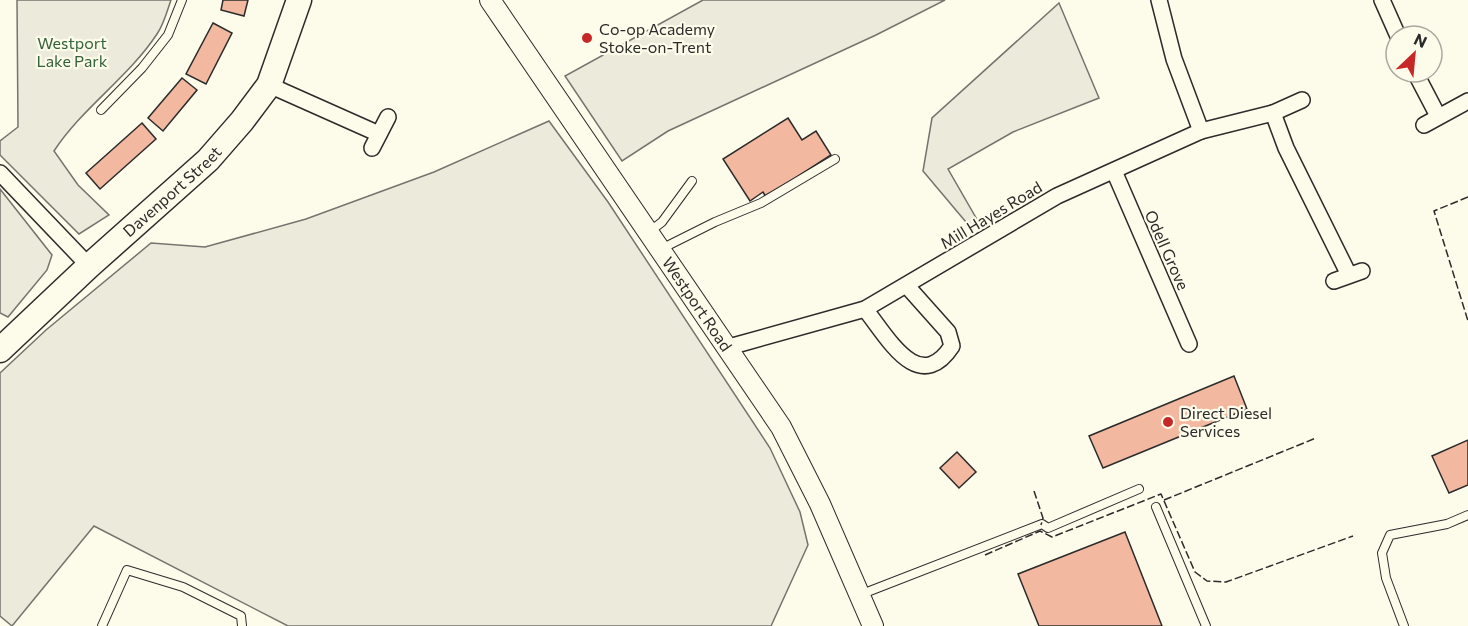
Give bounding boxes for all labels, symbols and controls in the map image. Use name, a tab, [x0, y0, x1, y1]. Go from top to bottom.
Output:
place label: Co-op Academy Stoke-on-Trent	[599, 19, 715, 56]
north arrow	[1384, 24, 1444, 84]
text: N	[1411, 29, 1430, 51]
marker: Co-op Academy Stoke-on-Trent	[580, 31, 594, 45]
park label: Westport Lake Park	[37, 33, 108, 70]
street label: Davenport Street	[119, 142, 225, 240]
street label: Mill Hayes Road	[937, 177, 1045, 252]
street label: Odell Grove	[1141, 207, 1194, 293]
street label: Westport Road	[659, 253, 736, 355]
place label: Direct Diesel Services	[1180, 403, 1272, 440]
marker: Direct Diesel Services	[1161, 415, 1175, 429]

